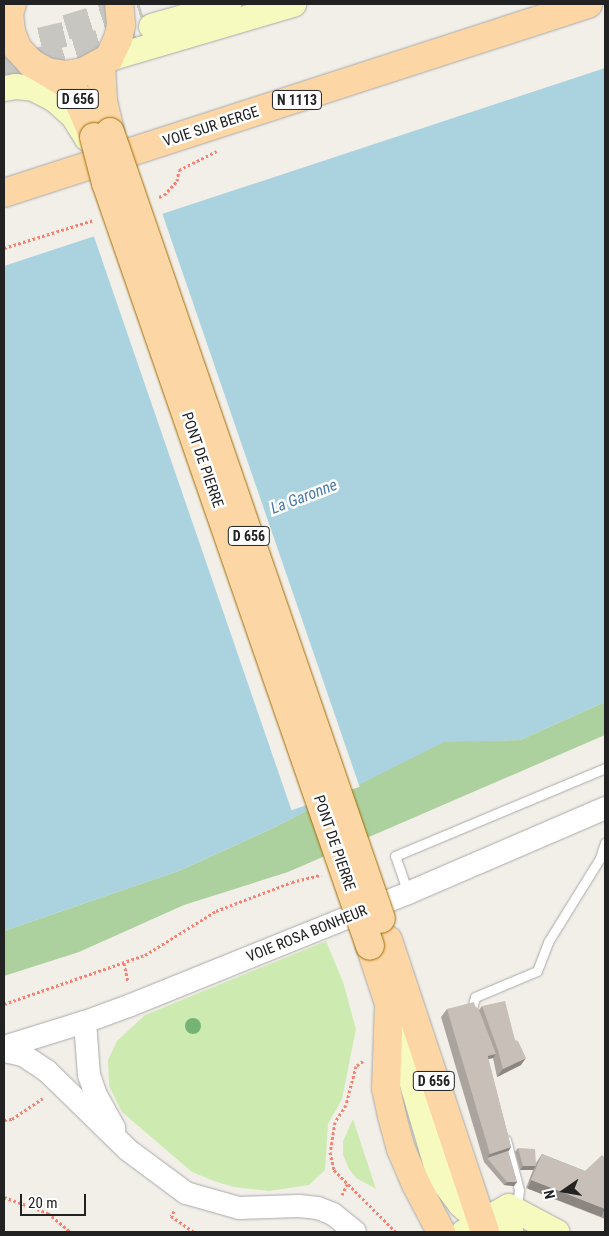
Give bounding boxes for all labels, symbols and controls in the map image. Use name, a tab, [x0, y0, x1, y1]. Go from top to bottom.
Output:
road number: D 656	[57, 88, 99, 110]
road number: N 1113	[271, 88, 323, 112]
street label: VOIE SUR BERGE	[161, 103, 261, 151]
street label: PONT DE PIERRE	[177, 410, 227, 510]
water label: La Garonne	[268, 476, 340, 518]
road number: D 656	[228, 524, 270, 548]
street label: PONT DE PIERRE	[309, 793, 359, 893]
street label: VOIE ROSA BONHEUR	[244, 902, 370, 966]
road number: D 656	[413, 1070, 455, 1092]
north arrow	[539, 1166, 589, 1216]
scale bar	[22, 1184, 89, 1216]
text: N	[541, 1188, 558, 1200]
text: 20 m	[28, 1194, 58, 1212]

